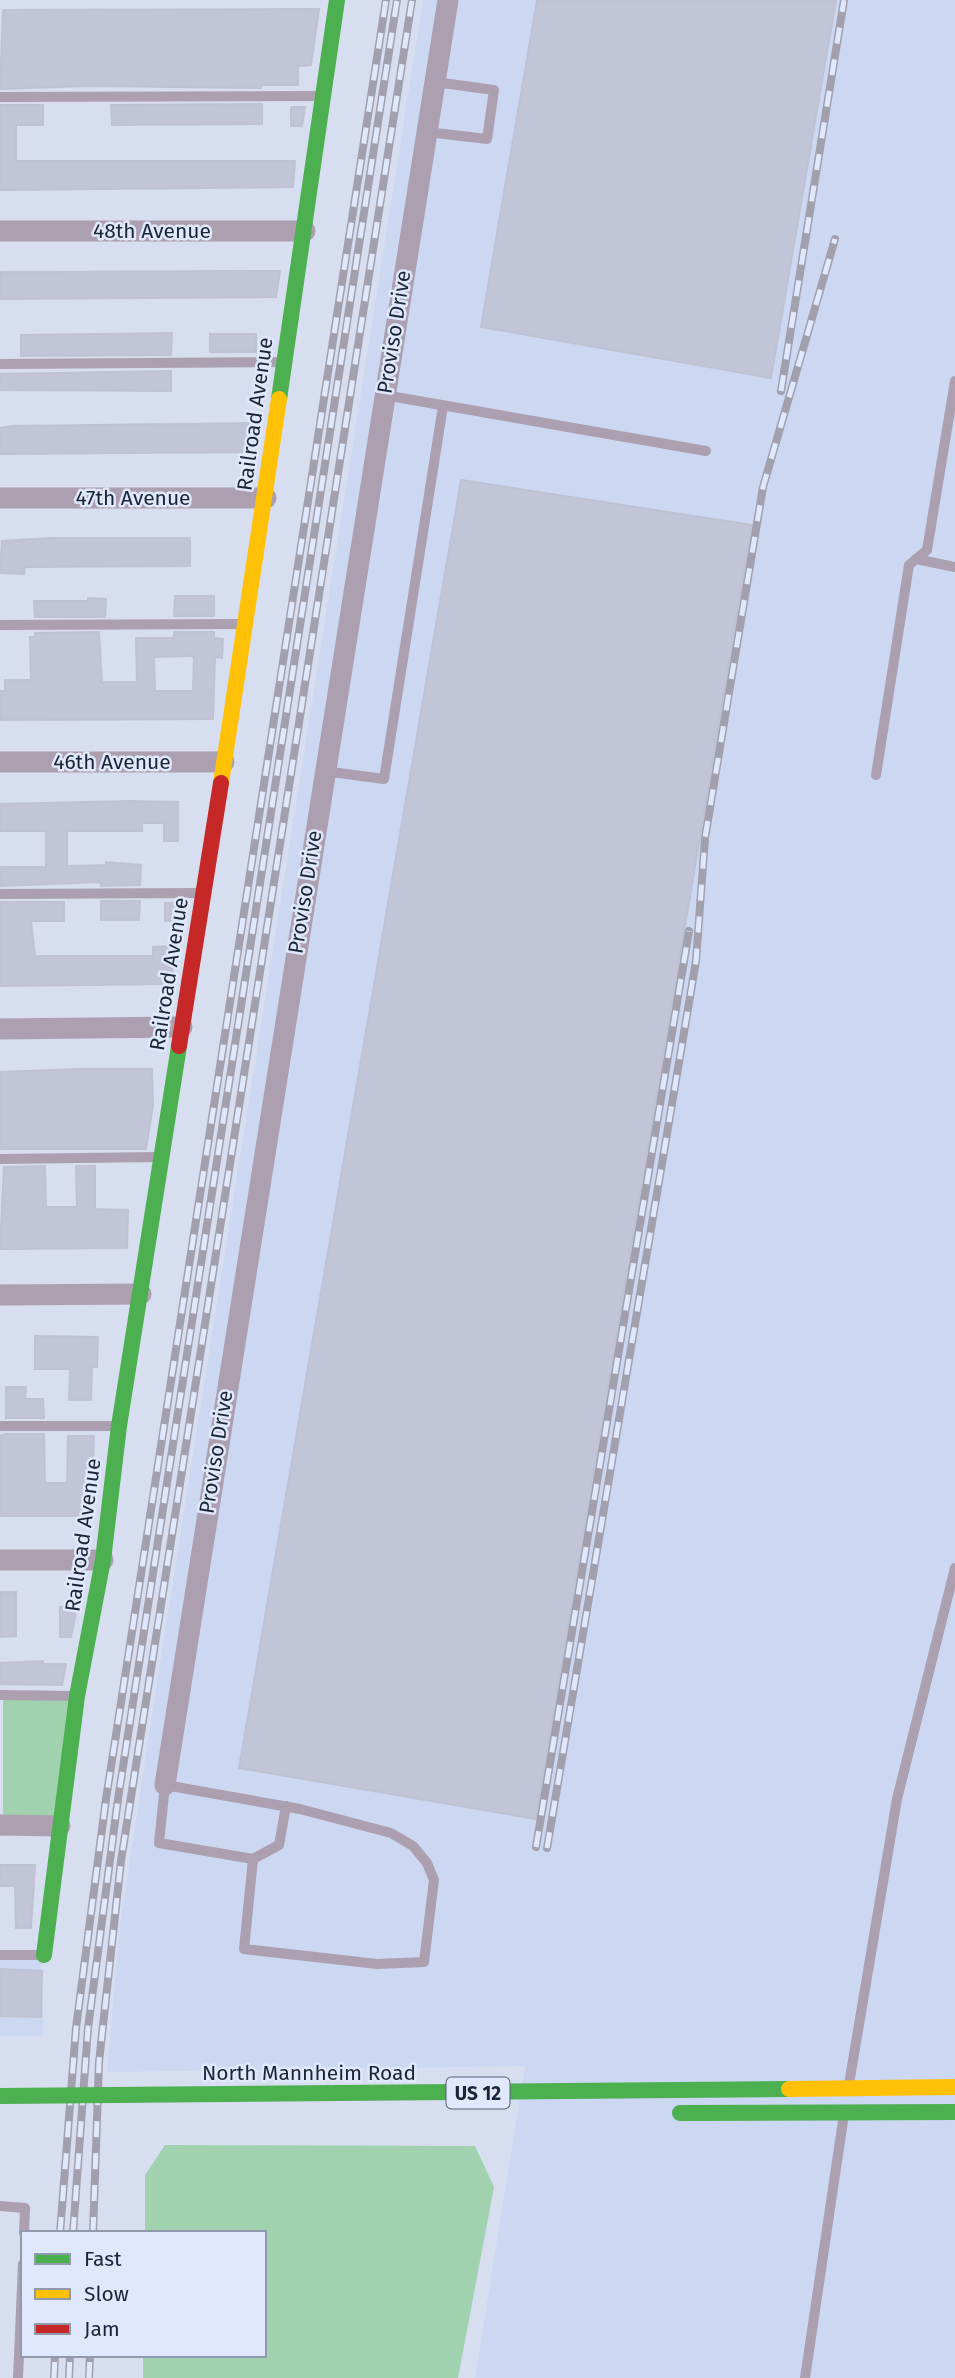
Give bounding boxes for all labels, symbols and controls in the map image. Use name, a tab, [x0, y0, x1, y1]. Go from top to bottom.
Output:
street label: 48th Avenue	[93, 218, 211, 244]
street label: Proviso Drive	[371, 268, 417, 396]
street label: Railroad Avenue	[231, 336, 279, 492]
street label: 47th Avenue	[75, 485, 191, 511]
street label: 46th Avenue	[53, 749, 171, 775]
street label: Proviso Drive	[282, 828, 328, 956]
street label: Railroad Avenue	[144, 896, 194, 1052]
street label: Proviso Drive	[193, 1388, 239, 1516]
street label: Railroad Avenue	[59, 1457, 107, 1613]
street label: North Mannheim Road	[202, 2060, 416, 2086]
road number: US 12	[447, 2078, 510, 2108]
legend	[21, 2231, 266, 2357]
text: Fast	[84, 2246, 122, 2272]
text: Slow	[84, 2281, 129, 2307]
text: Jam	[84, 2316, 120, 2342]

